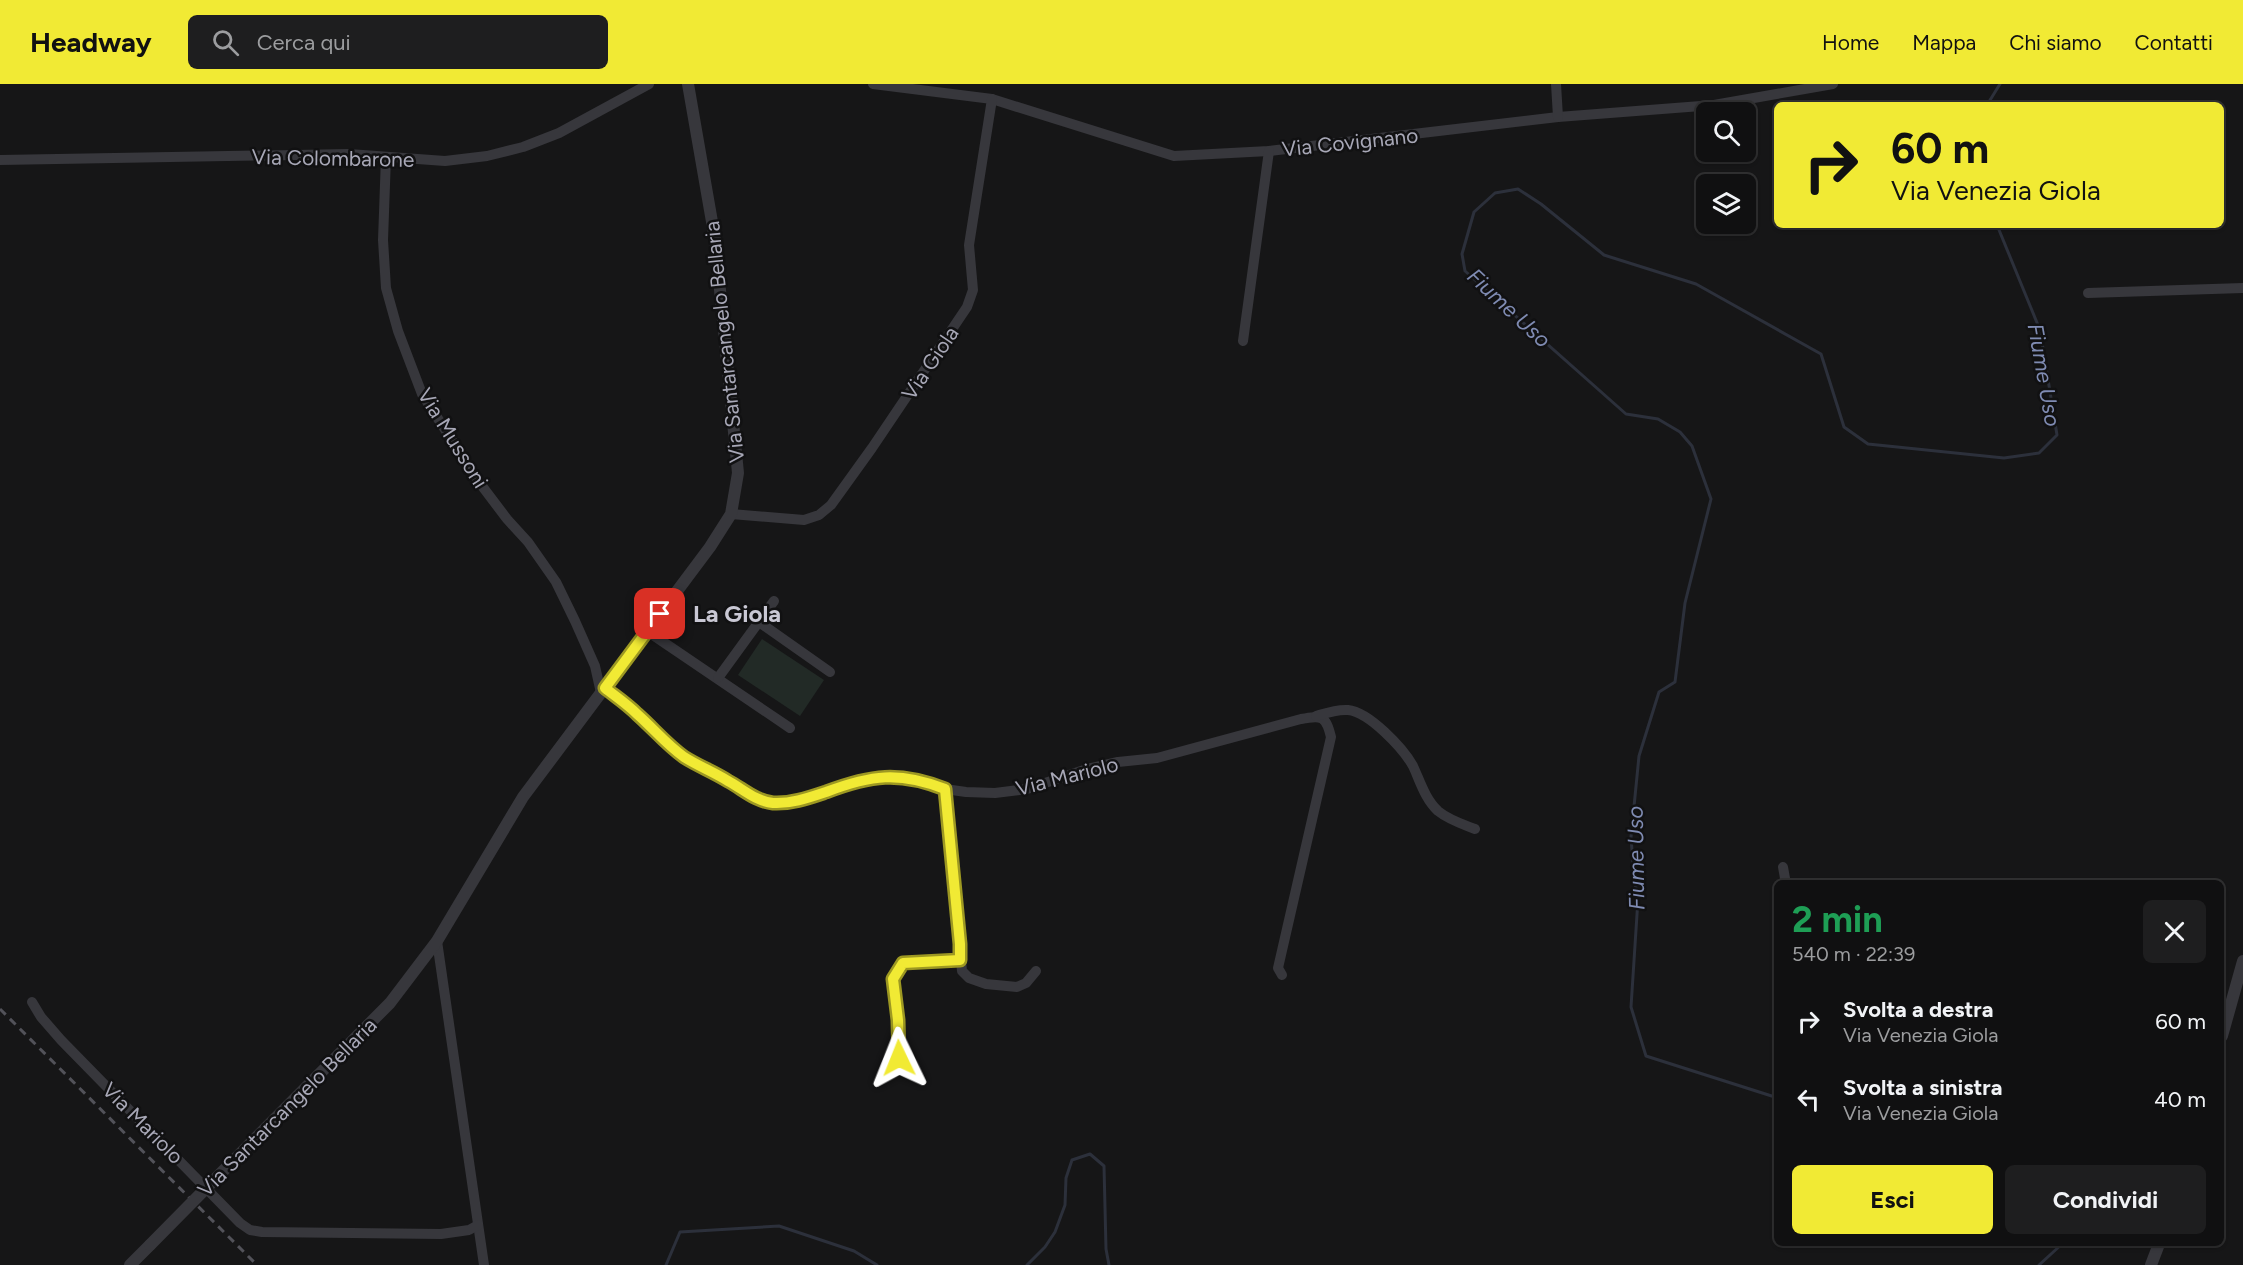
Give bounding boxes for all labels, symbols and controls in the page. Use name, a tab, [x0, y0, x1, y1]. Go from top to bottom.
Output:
search box	[188, 15, 608, 69]
text: Headway	[30, 25, 152, 59]
icon: search	[209, 26, 242, 59]
text: Cerca qui	[257, 29, 351, 56]
text: Home	[1822, 30, 1879, 55]
text: Mappa	[1912, 30, 1976, 55]
text: Chi siamo	[2009, 30, 2102, 55]
text: Contatti	[2135, 30, 2213, 55]
map controls	[1696, 102, 1756, 234]
button: search	[1696, 102, 1756, 162]
street label: Via Covignano	[1281, 122, 1419, 162]
text: 60 m	[1891, 123, 1989, 174]
icon: right	[1792, 126, 1870, 204]
street label: Via Colombarone	[251, 144, 415, 172]
button: layers	[1696, 174, 1756, 234]
text: Via Venezia Giola	[1891, 174, 2101, 207]
street label: Via Santarcangelo Bellaria	[699, 220, 749, 464]
water label: Fiume Uso	[1462, 263, 1556, 354]
street label: Via Giola	[896, 321, 964, 405]
water label: Fiume Uso	[2022, 321, 2066, 429]
street label: Via Mussoni	[412, 383, 494, 493]
pin	[634, 588, 685, 639]
icon: arrive	[643, 597, 676, 630]
district label: La Giola	[693, 599, 781, 628]
street label: Via Mariolo	[1013, 751, 1121, 801]
water label: Fiume Uso	[1622, 805, 1650, 910]
text: 2 min	[1792, 898, 1883, 941]
button: close	[2143, 900, 2206, 963]
text: 540 m · 22:39	[1792, 942, 1915, 966]
text: Svolta a destra	[1843, 996, 1993, 1023]
icon: right	[1792, 1005, 1825, 1038]
text: 60 m	[2155, 1008, 2206, 1035]
street label: Via Santarcangelo Bellaria	[192, 1012, 382, 1202]
text: Via Venezia Giola	[1843, 1023, 1998, 1047]
position arrow	[867, 1026, 931, 1090]
text: Svolta a sinistra	[1843, 1074, 2002, 1101]
street label: Via Mariolo	[97, 1077, 189, 1169]
icon: left	[1792, 1083, 1825, 1116]
text: 40 m	[2154, 1086, 2206, 1113]
text: Via Venezia Giola	[1843, 1101, 1998, 1125]
button: Esci	[1792, 1165, 1993, 1234]
button: Condividi	[2005, 1165, 2206, 1234]

